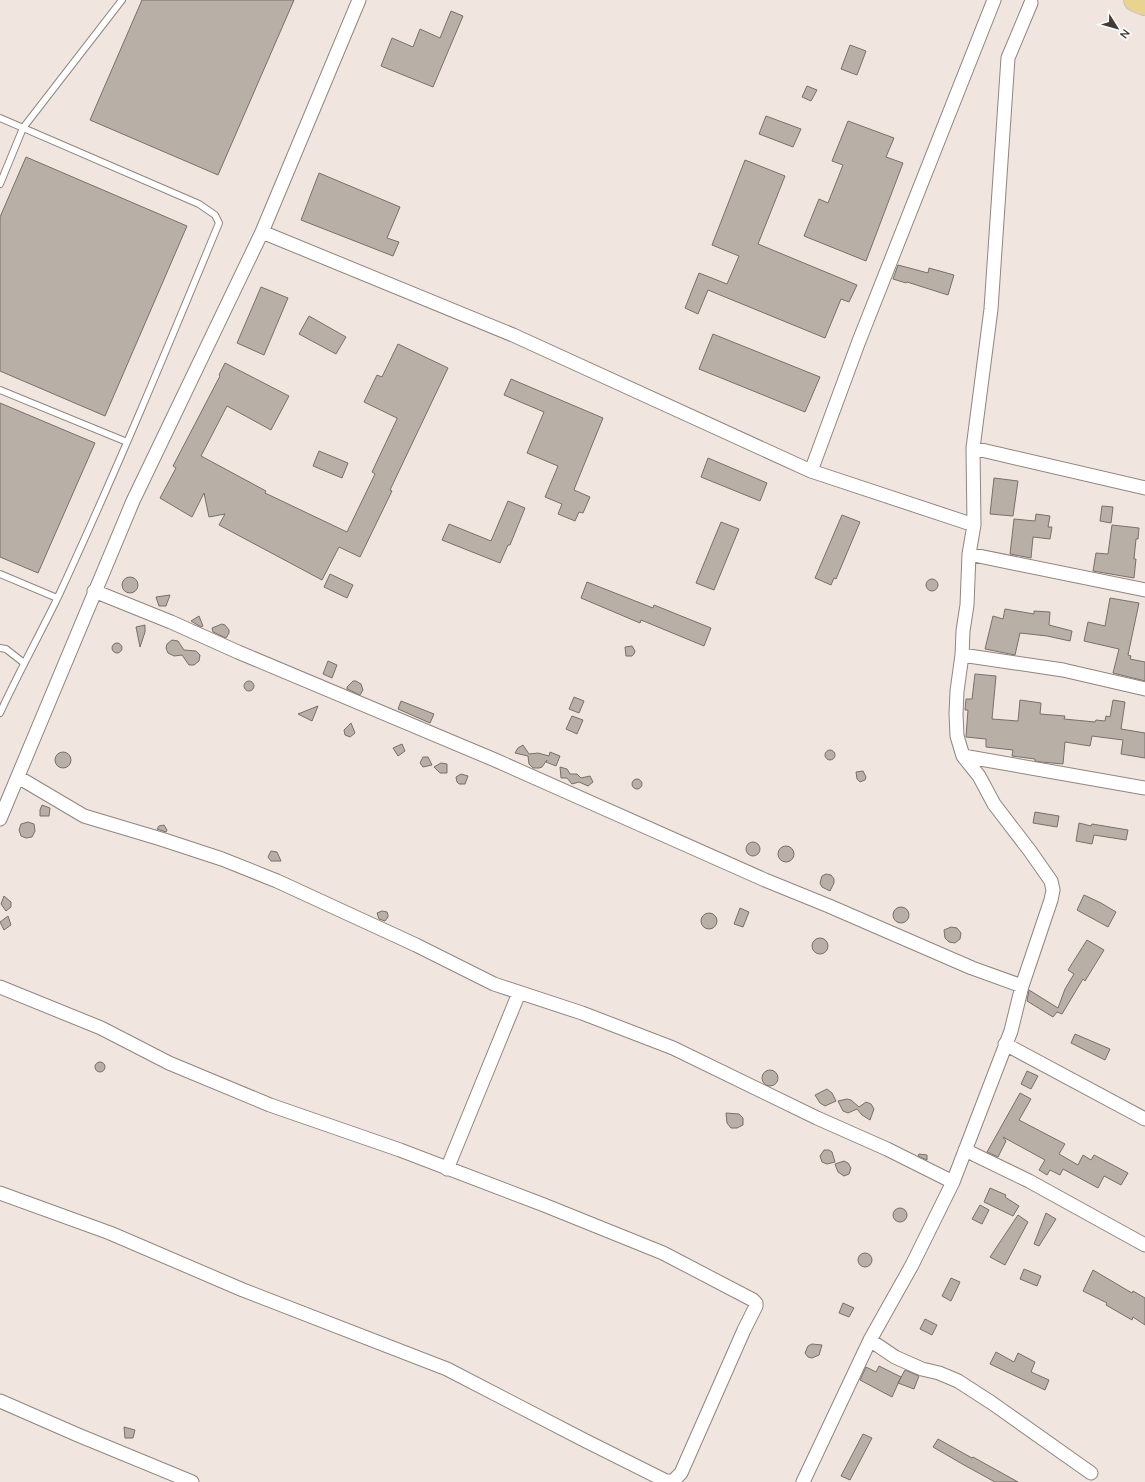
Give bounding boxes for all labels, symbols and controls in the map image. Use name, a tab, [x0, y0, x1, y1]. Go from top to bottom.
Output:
north arrow	[1097, 8, 1137, 48]
text: N	[1116, 26, 1133, 42]

